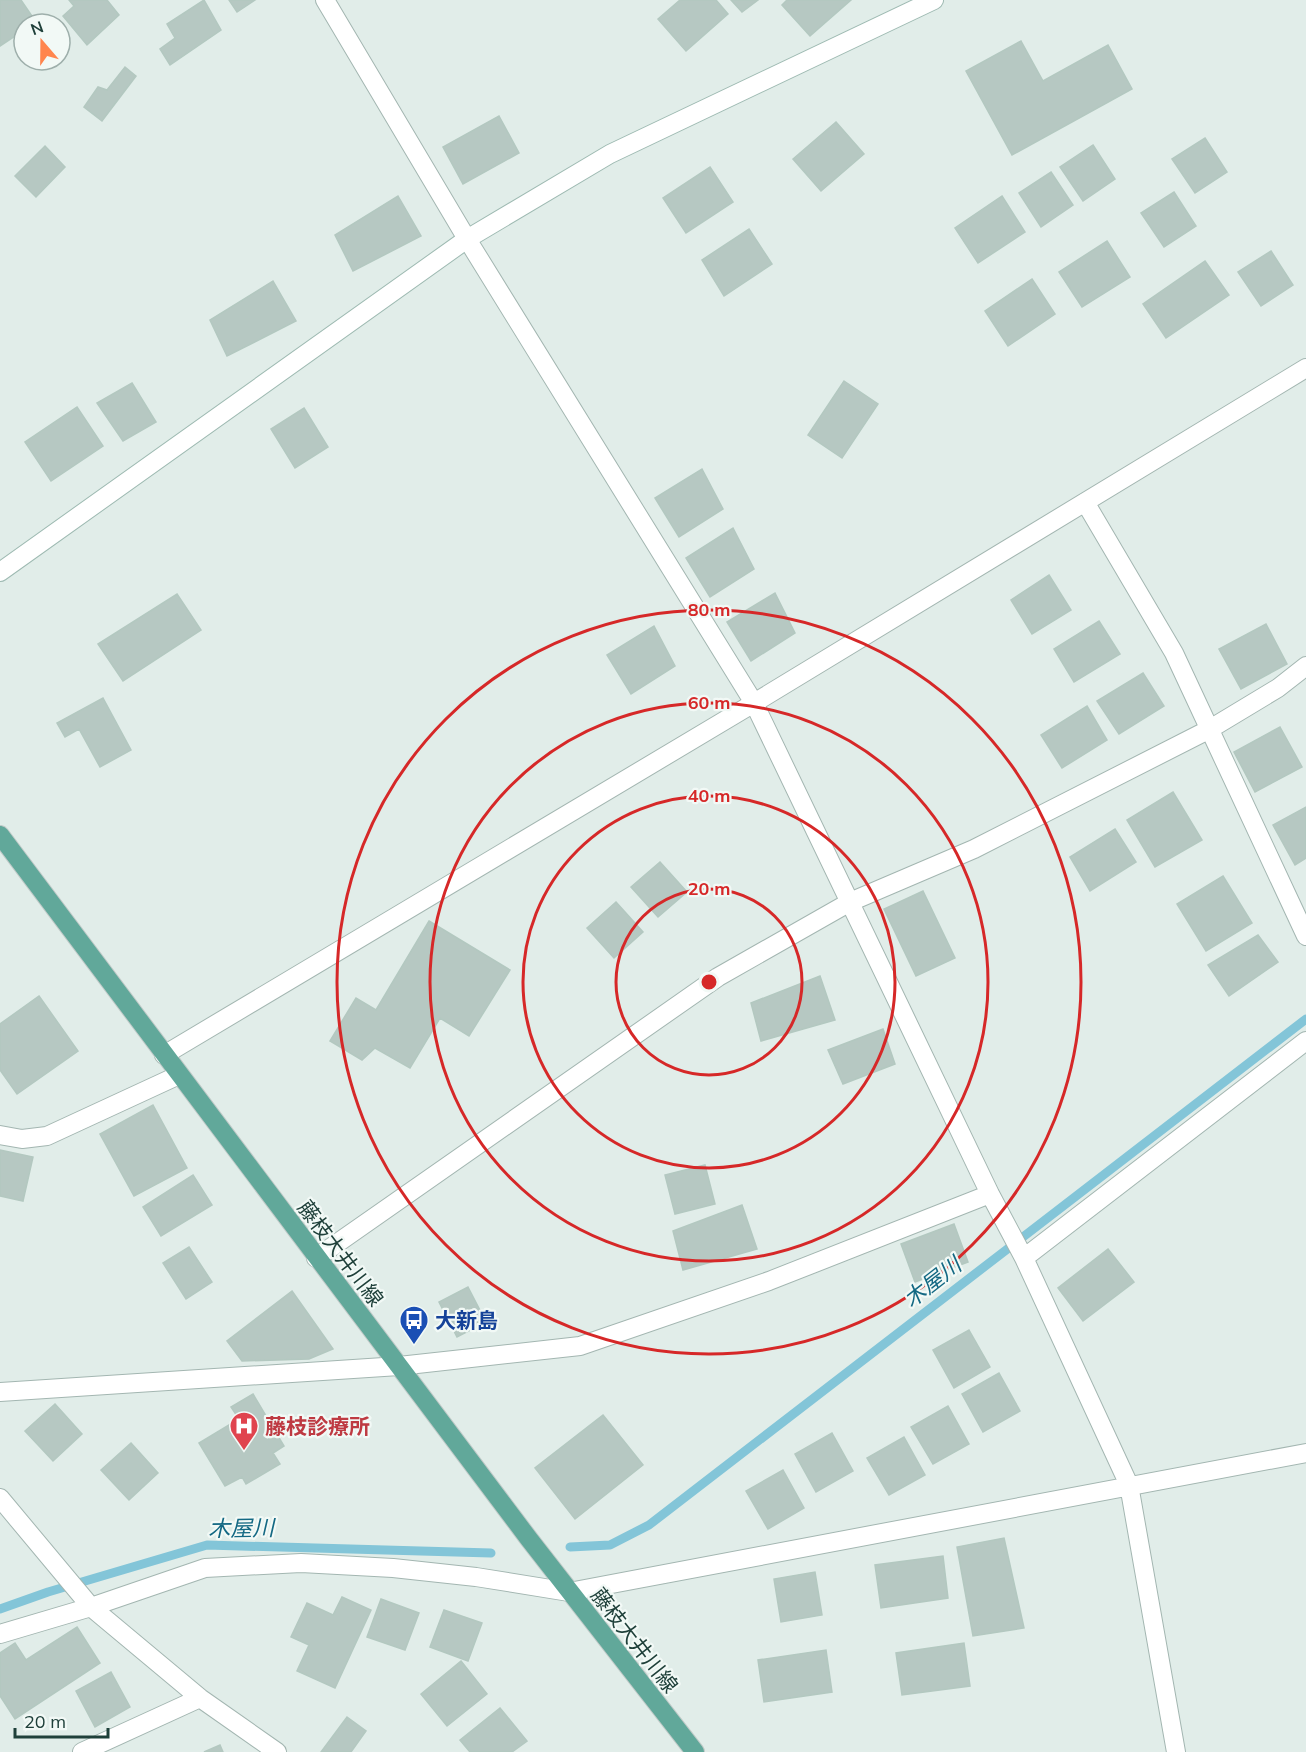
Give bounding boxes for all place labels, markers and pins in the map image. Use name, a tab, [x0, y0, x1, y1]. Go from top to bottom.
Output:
centre of rings	[699, 972, 719, 992]
bus stop icon: 大新島	[398, 1304, 430, 1346]
place label: 大新島	[435, 1307, 498, 1333]
hospital icon: 藤枝診療所	[228, 1410, 260, 1452]
place label: 藤枝診療所	[265, 1413, 370, 1439]

